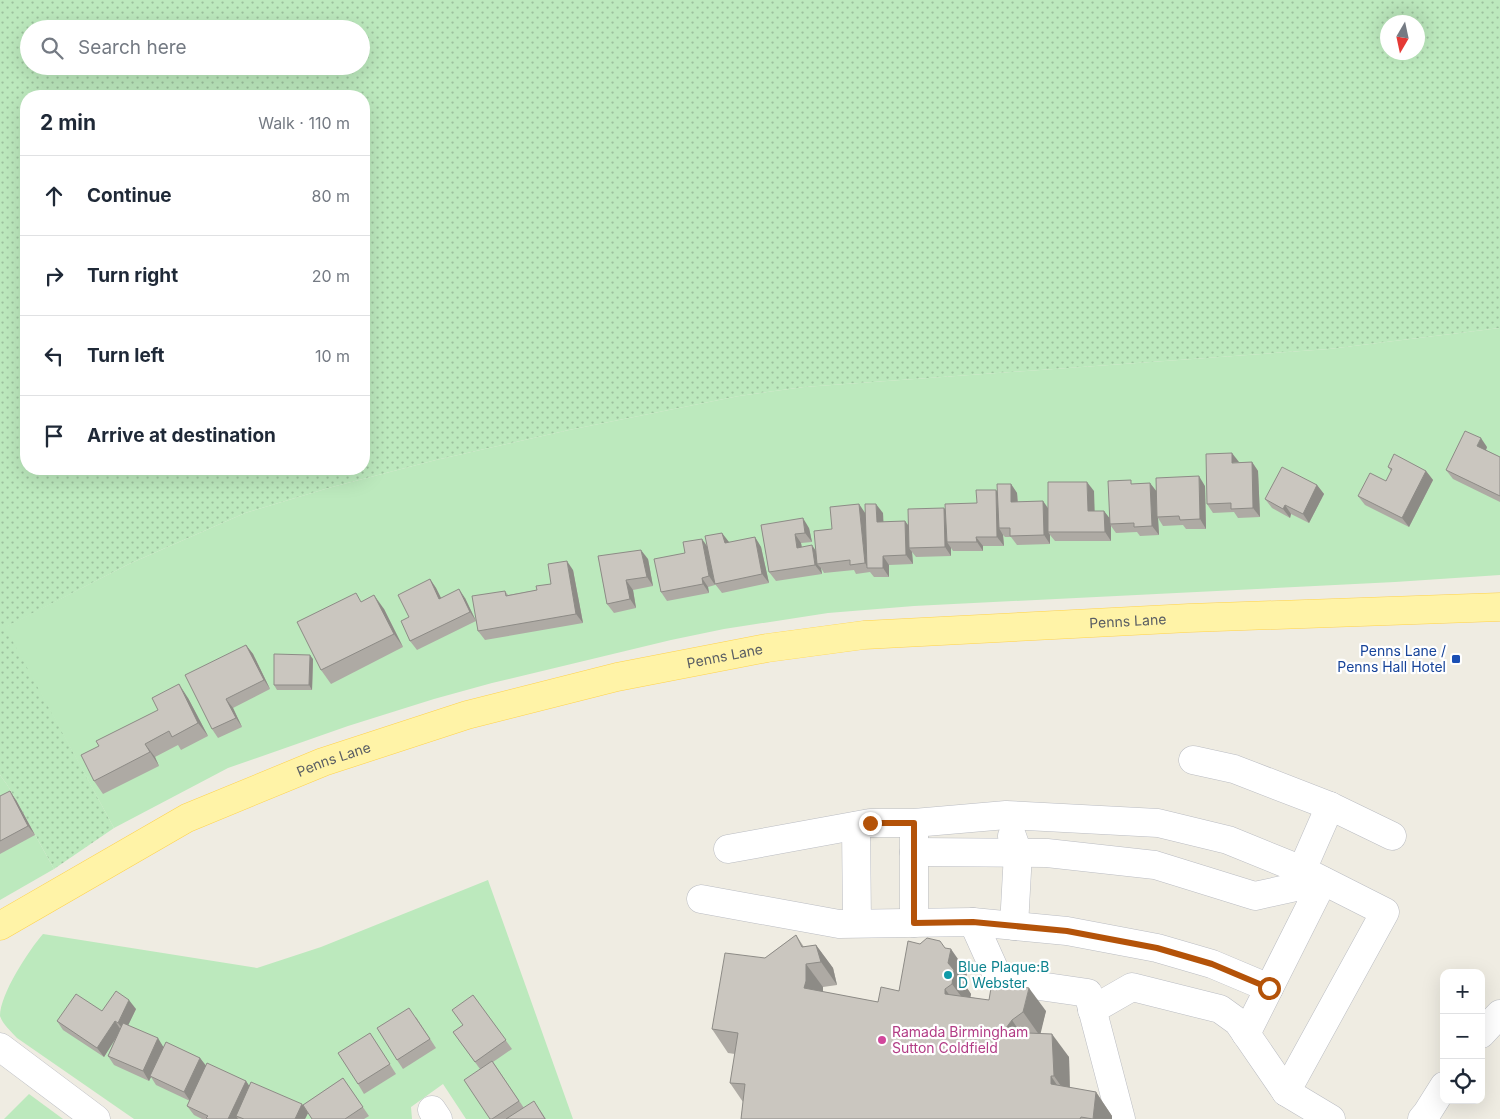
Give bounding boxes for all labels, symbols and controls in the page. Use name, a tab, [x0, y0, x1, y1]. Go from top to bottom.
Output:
north arrow	[1380, 15, 1425, 60]
search box	[20, 20, 370, 75]
icon: search	[38, 34, 66, 62]
text: Search here	[78, 36, 187, 59]
text: 2 min	[40, 110, 96, 135]
text: Walk · 110 m	[258, 113, 350, 133]
icon: ahead	[40, 182, 68, 210]
text: Continue	[87, 184, 172, 207]
text: 80 m	[311, 186, 350, 206]
icon: right	[40, 262, 68, 290]
text: Turn right	[87, 264, 178, 287]
text: 20 m	[312, 266, 350, 286]
icon: left	[40, 342, 68, 370]
text: Turn left	[87, 344, 165, 367]
text: 10 m	[315, 346, 350, 366]
icon: arrive	[40, 422, 68, 450]
text: Arrive at destination	[87, 424, 276, 447]
street label: Penns Lane	[1089, 610, 1167, 631]
street label: Penns Lane	[685, 640, 764, 671]
place label: Penns Lane / Penns Hall Hotel	[1337, 642, 1446, 675]
marker: Penns Lane / Penns Hall Hotel	[1450, 653, 1462, 665]
street label: Penns Lane	[294, 738, 373, 780]
route end	[859, 812, 882, 835]
place label: Blue Plaque:B D Webster	[958, 958, 1049, 991]
marker: Blue Plaque:B D Webster	[942, 969, 954, 981]
map controls	[1440, 969, 1485, 1104]
button: +	[1440, 969, 1485, 1014]
route start	[1258, 977, 1281, 1000]
button: −	[1440, 1014, 1485, 1059]
place label: Ramada Birmingham Sutton Coldfield	[892, 1023, 1028, 1056]
marker: Ramada Birmingham Sutton Coldfield	[876, 1034, 888, 1046]
button: locate	[1440, 1059, 1485, 1104]

